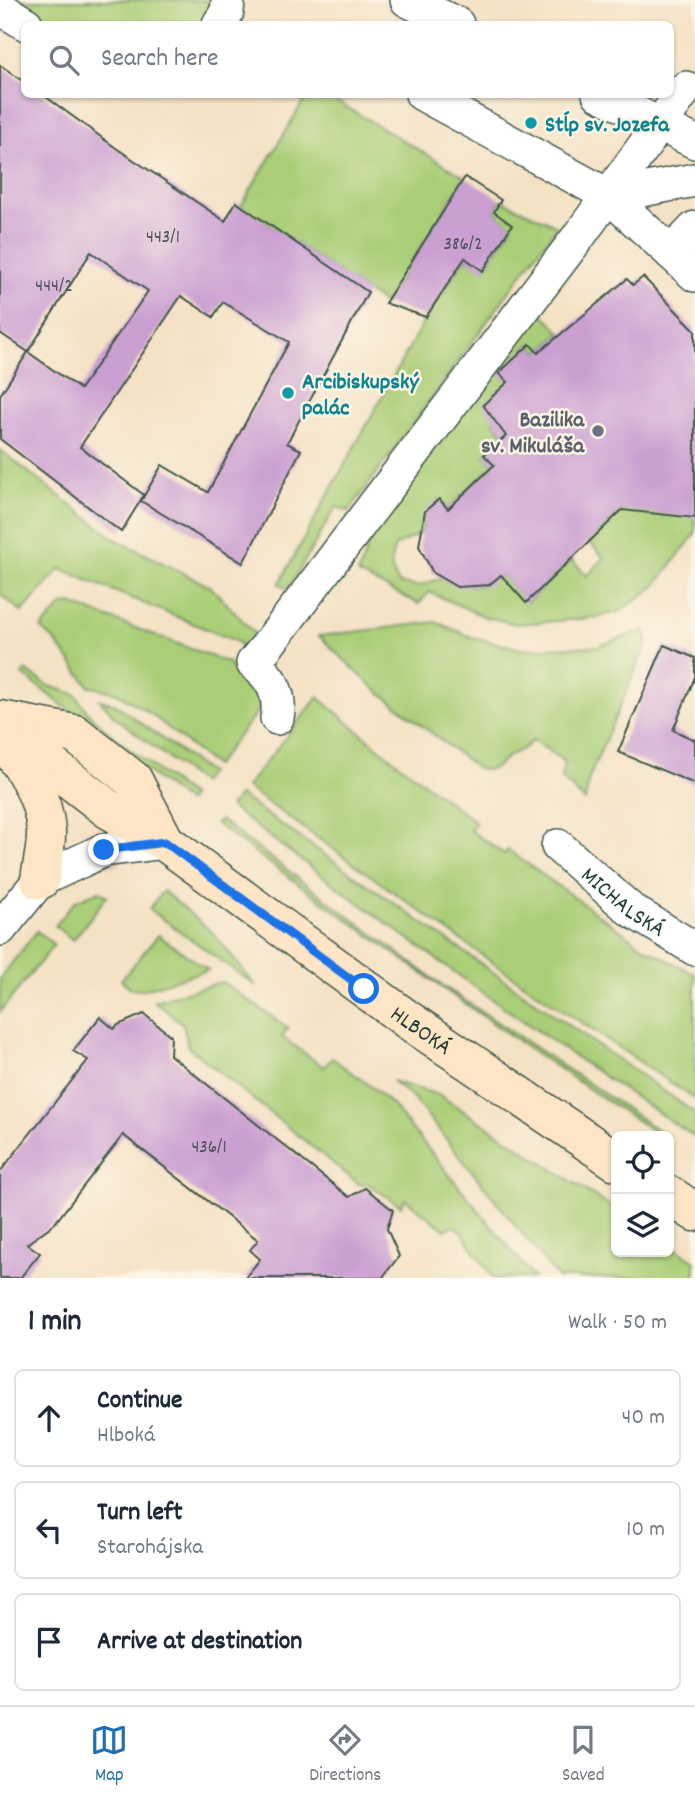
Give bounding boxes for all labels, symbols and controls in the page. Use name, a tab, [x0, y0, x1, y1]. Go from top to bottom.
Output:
search box	[21, 21, 674, 98]
icon: search	[45, 41, 83, 79]
text: Search here	[101, 41, 219, 78]
place label: Stĺp sv. Jozefa	[545, 110, 670, 143]
marker: Stĺp sv. Jozefa	[523, 115, 539, 131]
house number: 443/1	[146, 225, 180, 252]
house number: 386/2	[443, 232, 483, 259]
house number: 444/2	[35, 274, 73, 301]
place label: Arcibiskupský palác	[302, 367, 420, 426]
marker: Arcibiskupský palác	[280, 385, 296, 401]
place label: Bazilika sv. Mikuláša	[481, 405, 585, 464]
marker: Bazilika sv. Mikuláša	[590, 423, 606, 439]
route end	[88, 834, 119, 865]
street label: MICHALSKÁ	[572, 860, 670, 947]
route start	[348, 973, 379, 1004]
street label: HLBOKÁ	[382, 999, 457, 1065]
map controls	[611, 1131, 674, 1257]
button: locate	[611, 1131, 674, 1194]
house number: 436/1	[191, 1135, 227, 1162]
button: layers	[611, 1194, 674, 1257]
text: 1 min	[28, 1302, 81, 1345]
text: Walk · 50 m	[568, 1307, 667, 1340]
text: Continue	[97, 1383, 182, 1420]
icon: ahead	[30, 1399, 68, 1437]
text: 40 m	[622, 1402, 665, 1435]
text: Hlboká	[97, 1420, 155, 1453]
text: Turn left	[97, 1495, 183, 1532]
icon: left	[30, 1511, 68, 1549]
text: 10 m	[626, 1514, 665, 1547]
text: Starohájska	[97, 1532, 203, 1565]
icon: arrive	[30, 1623, 68, 1661]
text: Arrive at destination	[97, 1624, 302, 1661]
tab: Map	[90, 1721, 128, 1790]
tab: Directions	[309, 1721, 381, 1790]
tab: Saved	[562, 1721, 605, 1790]

